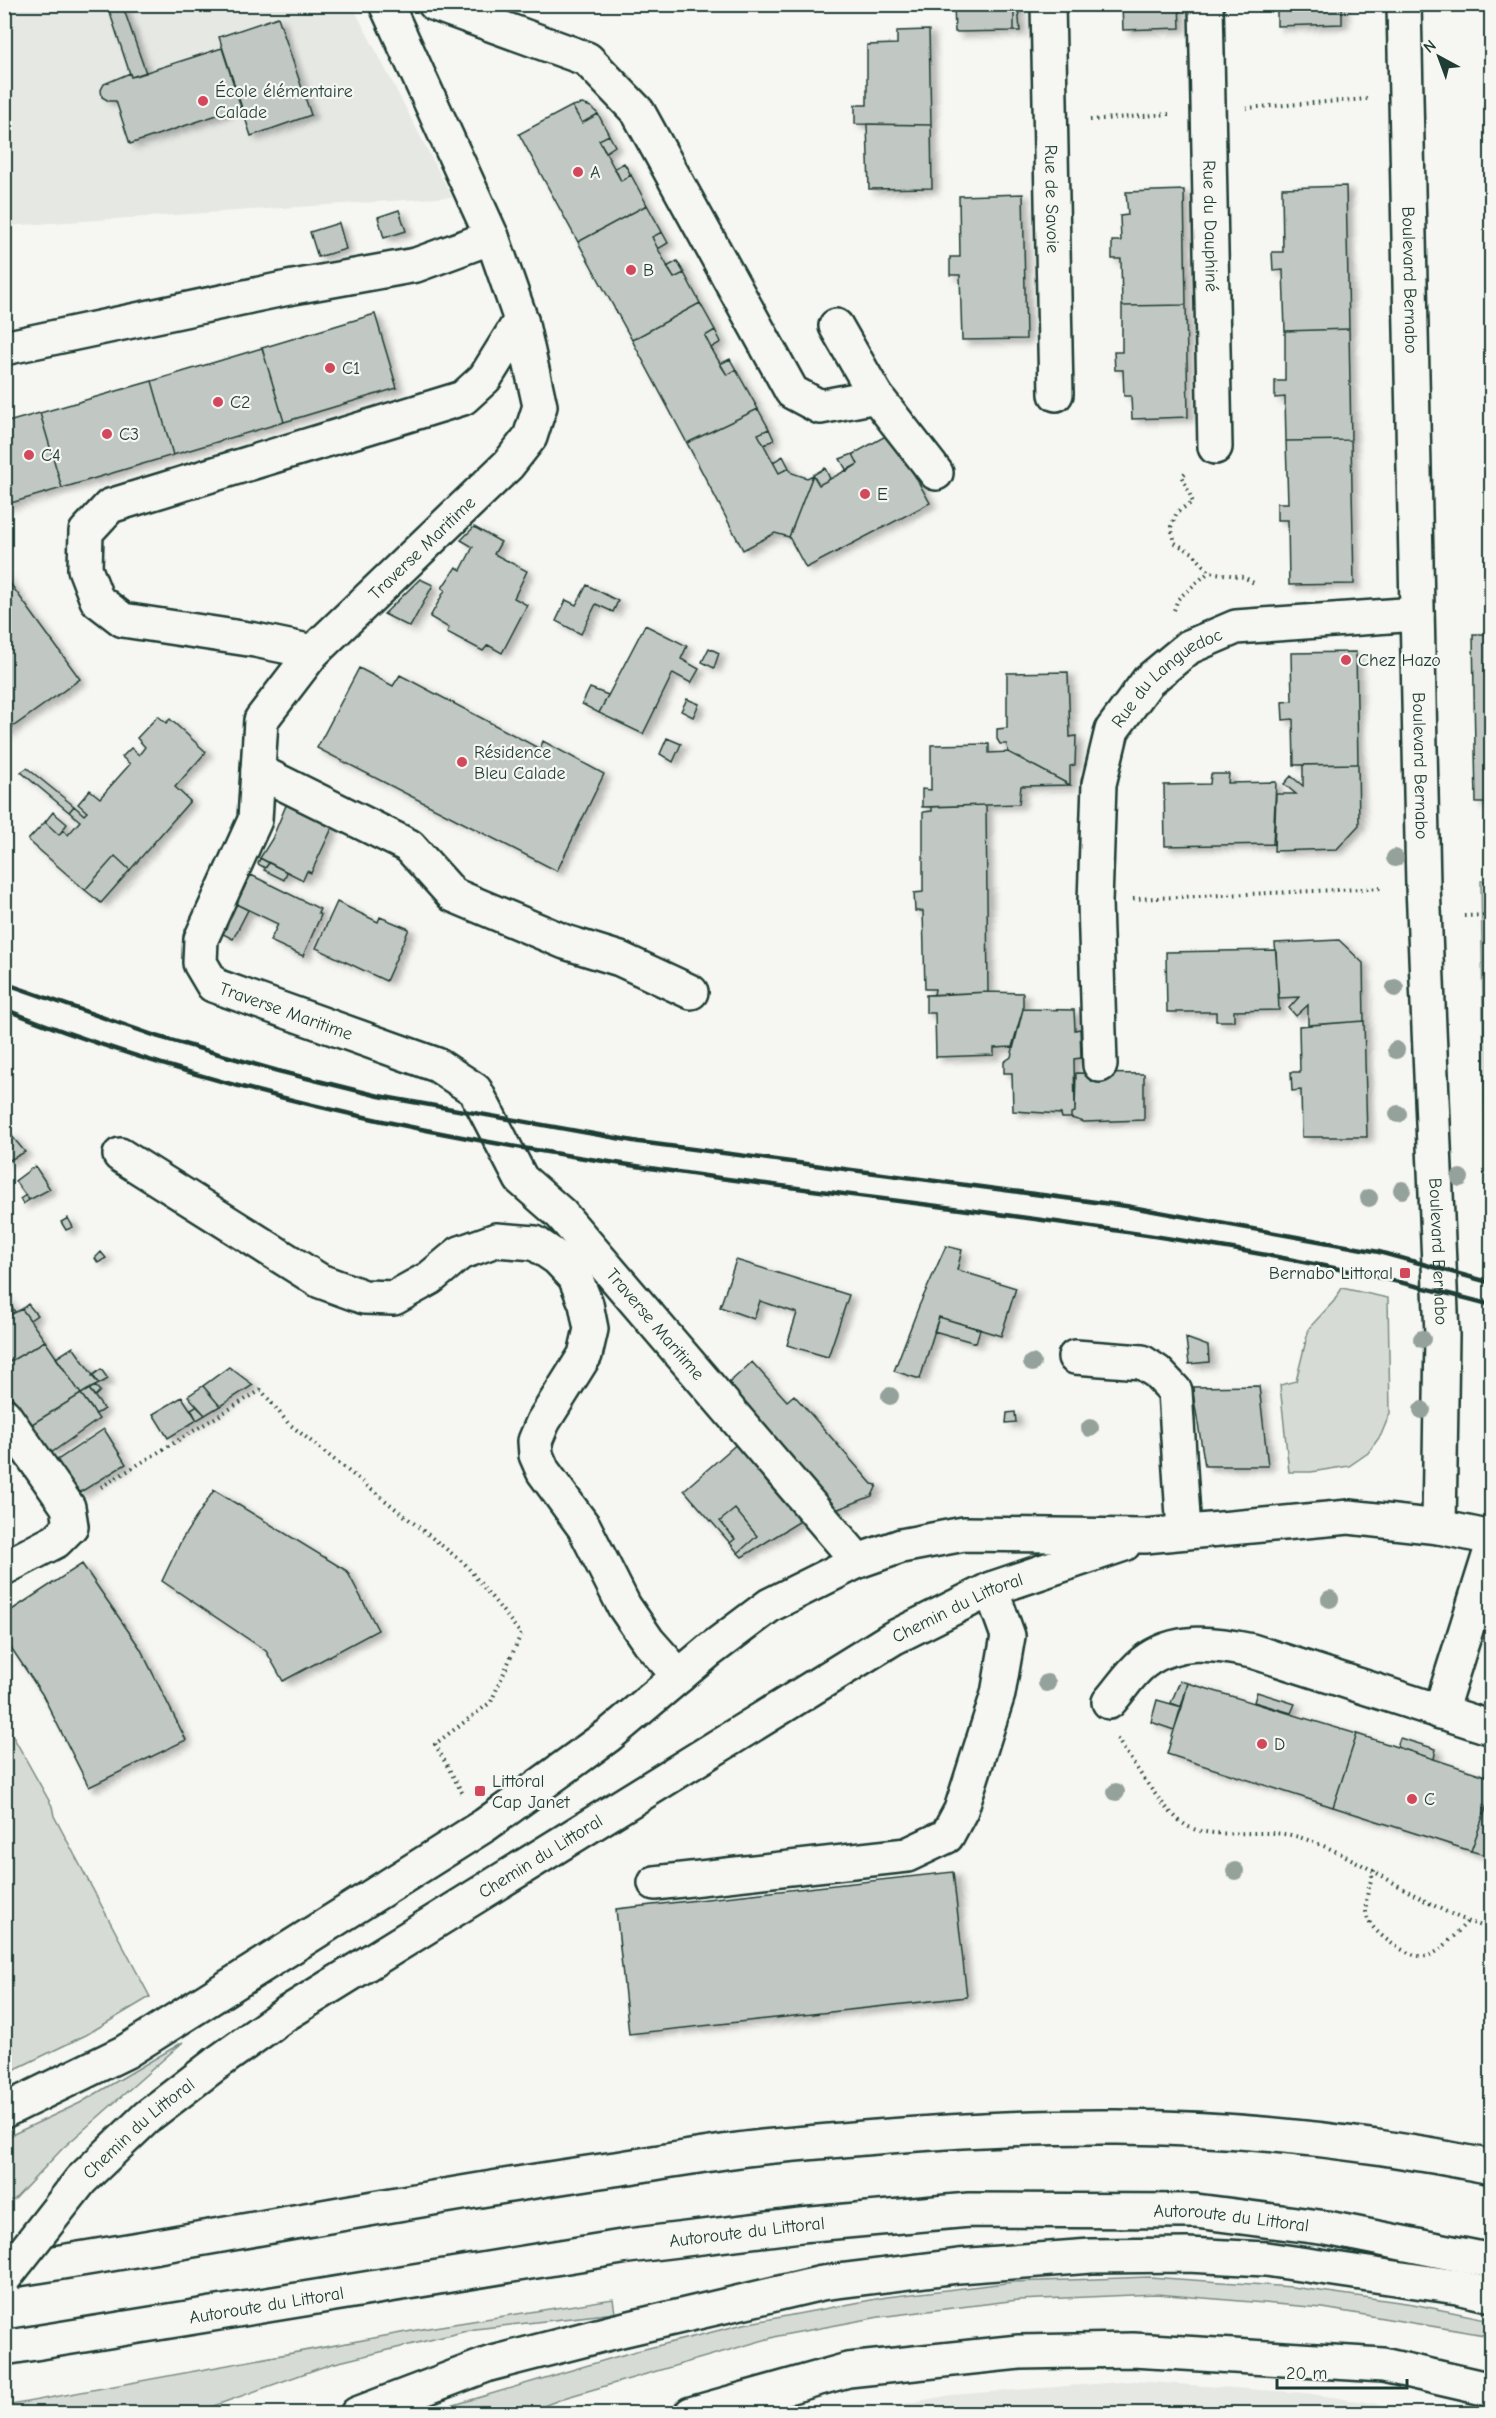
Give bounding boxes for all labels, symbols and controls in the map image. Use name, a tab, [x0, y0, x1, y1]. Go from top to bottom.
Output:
north arrow	[1409, 27, 1469, 87]
text: N	[1420, 36, 1440, 57]
place label: École élémentaire Calade	[215, 80, 353, 123]
marker: École élémentaire Calade	[196, 94, 210, 108]
street label: Rue de Savoie	[1040, 144, 1063, 253]
street label: Rue du Dauphiné	[1198, 160, 1222, 292]
place label: A	[590, 162, 600, 183]
marker: A	[571, 165, 585, 179]
street label: Boulevard Bernabo	[1397, 206, 1422, 354]
place label: B	[643, 260, 654, 281]
marker: B	[624, 263, 638, 277]
place label: C1	[342, 358, 360, 379]
marker: C1	[323, 361, 337, 375]
place label: C2	[230, 392, 250, 413]
marker: C2	[211, 395, 225, 409]
place label: C3	[119, 424, 139, 445]
marker: C3	[100, 427, 114, 441]
place label: C4	[41, 445, 61, 466]
marker: C4	[22, 448, 36, 462]
place label: E	[877, 484, 888, 505]
marker: E	[858, 487, 872, 501]
street label: Traverse Maritime	[365, 492, 480, 605]
street label: Rue du Languedoc	[1107, 624, 1226, 732]
place label: Chez Hazo	[1358, 650, 1441, 671]
marker: Chez Hazo	[1339, 653, 1353, 667]
street label: Boulevard Bernabo	[1408, 692, 1432, 840]
place label: Résidence Bleu Calade	[474, 742, 565, 784]
marker: Résidence Bleu Calade	[455, 755, 469, 769]
street label: Traverse Maritime	[216, 978, 355, 1045]
street label: Boulevard Bernabo	[1424, 1177, 1452, 1326]
place label: Bernabo Littoral	[1269, 1263, 1393, 1284]
street label: Traverse Maritime	[601, 1264, 708, 1385]
marker: Bernabo Littoral	[1398, 1266, 1412, 1280]
street label: Chemin du Littoral	[889, 1569, 1026, 1648]
place label: D	[1274, 1734, 1285, 1755]
marker: D	[1255, 1737, 1269, 1751]
place label: Littoral Cap Janet	[492, 1771, 570, 1813]
marker: Littoral Cap Janet	[473, 1784, 487, 1798]
place label: C	[1424, 1789, 1435, 1810]
marker: C	[1405, 1792, 1419, 1806]
street label: Chemin du Littoral	[475, 1810, 607, 1903]
street label: Chemin du Littoral	[79, 2074, 199, 2184]
street label: Autoroute du Littoral	[1154, 2201, 1310, 2237]
street label: Autoroute du Littoral	[668, 2213, 826, 2252]
street label: Autoroute du Littoral	[188, 2283, 345, 2329]
scale bar	[1277, 2352, 1408, 2390]
text: 20 m	[1286, 2363, 1327, 2384]

